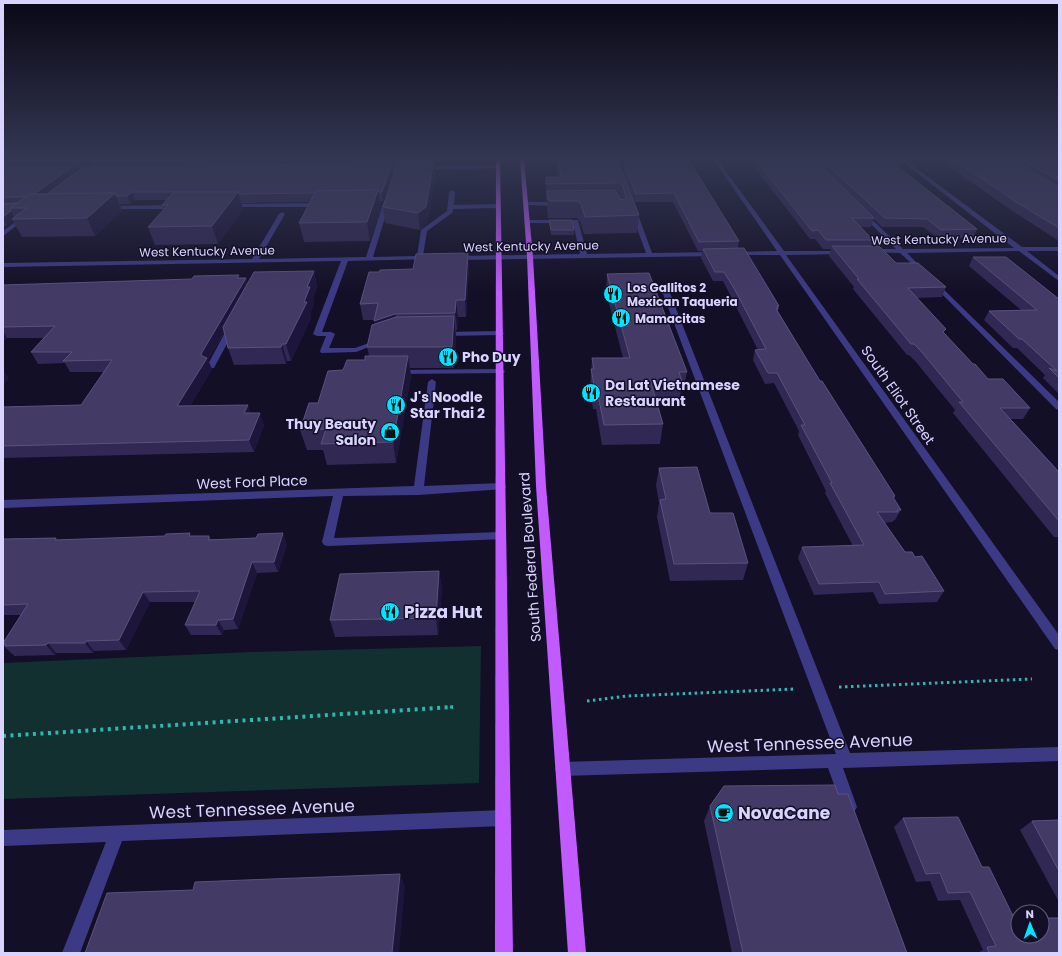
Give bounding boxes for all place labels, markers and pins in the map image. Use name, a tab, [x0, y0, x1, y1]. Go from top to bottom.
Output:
place label: Los Gallitos 2 Mexican Taqueria	[627, 279, 738, 310]
restaurant icon: Los Gallitos 2 Mexican Taqueria	[602, 283, 624, 305]
restaurant icon: Mamacitas	[610, 307, 632, 329]
place label: Mamacitas	[635, 310, 706, 327]
restaurant icon: Pho Duy	[437, 346, 459, 368]
place label: Pho Duy	[462, 347, 521, 367]
place label: Da Lat Vietnamese Restaurant	[605, 375, 740, 411]
restaurant icon: Da Lat Vietnamese Restaurant	[580, 382, 602, 404]
place label: J's Noodle Star Thai 2	[410, 387, 485, 423]
restaurant icon: J's Noodle Star Thai 2	[385, 394, 407, 416]
place label: Thuy Beauty Salon	[286, 414, 376, 450]
shop icon: Thuy Beauty Salon	[379, 421, 401, 443]
place label: Pizza Hut	[404, 600, 483, 624]
restaurant icon: Pizza Hut	[379, 601, 401, 623]
place label: NovaCane	[738, 801, 830, 825]
cafe icon: NovaCane	[713, 802, 735, 824]

